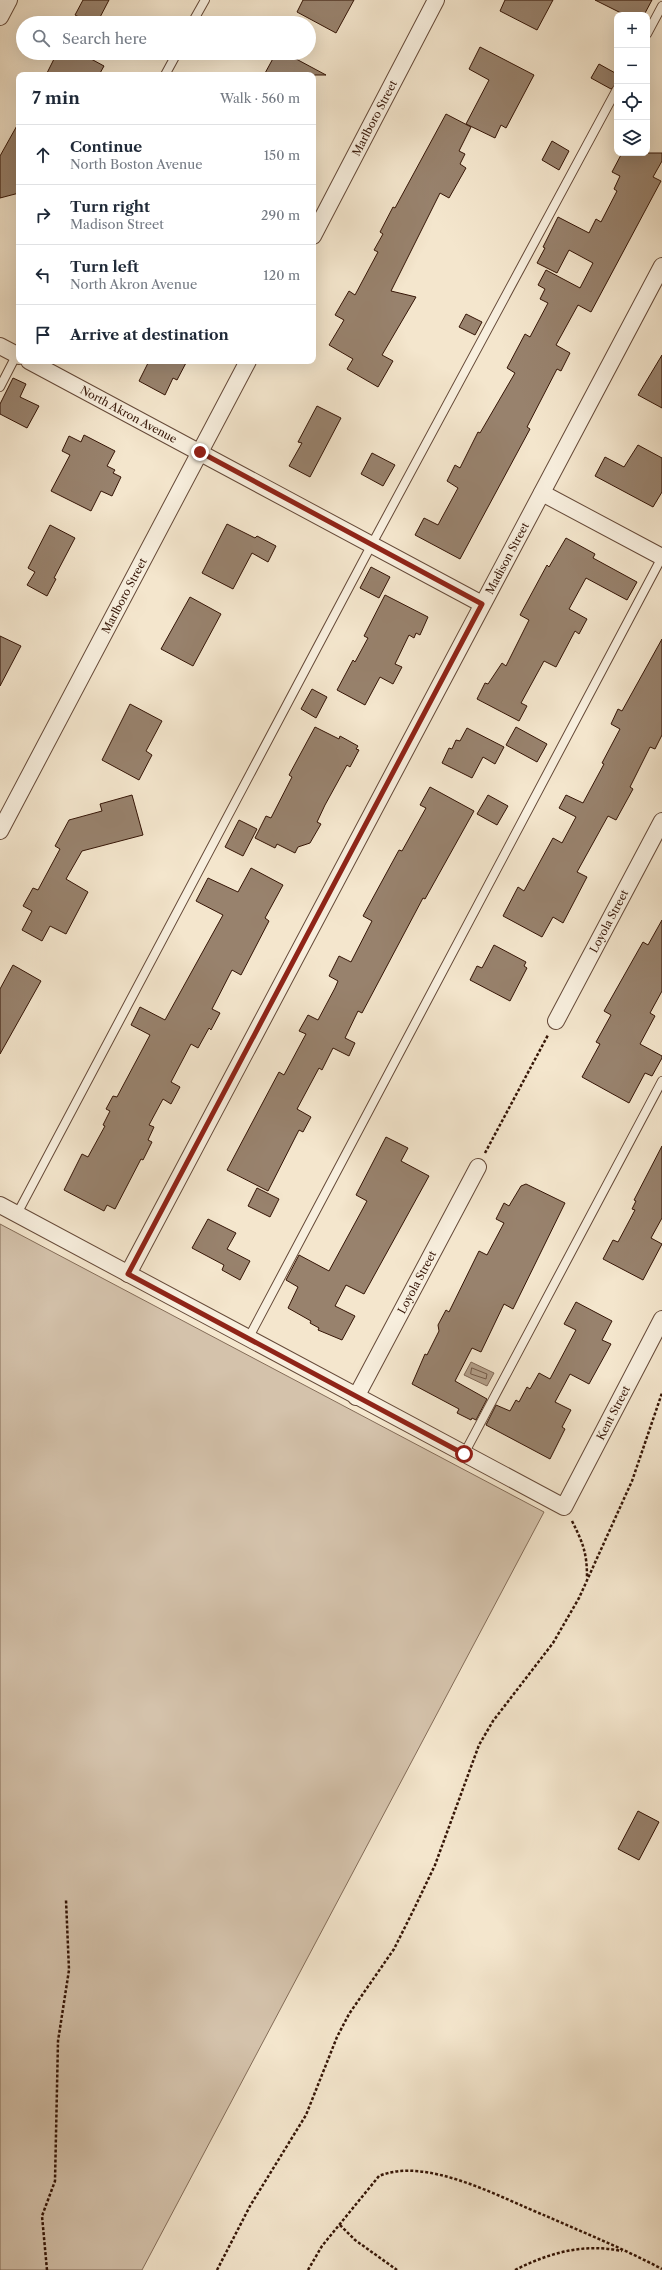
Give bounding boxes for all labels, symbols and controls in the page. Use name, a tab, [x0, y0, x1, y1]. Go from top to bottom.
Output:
map controls	[614, 12, 650, 156]
button: +	[614, 12, 650, 48]
search box	[16, 16, 316, 60]
icon: search	[30, 27, 52, 49]
text: Search here	[62, 29, 147, 48]
button: −	[614, 48, 650, 84]
street label: Marlboro Street	[349, 78, 400, 158]
button: locate	[614, 84, 650, 120]
text: 7 min	[32, 88, 80, 108]
text: Walk · 560 m	[220, 90, 300, 106]
button: layers	[614, 120, 650, 156]
text: Continue	[70, 137, 142, 156]
icon: ahead	[32, 144, 54, 166]
text: 150 m	[264, 147, 300, 163]
text: North Boston Avenue	[70, 156, 203, 172]
text: Turn right	[70, 197, 150, 216]
icon: right	[32, 204, 54, 226]
text: 290 m	[261, 207, 300, 223]
text: Madison Street	[70, 216, 164, 232]
text: Turn left	[70, 257, 139, 276]
icon: left	[32, 264, 54, 286]
text: 120 m	[263, 267, 300, 283]
text: North Akron Avenue	[70, 276, 197, 292]
icon: arrive	[32, 324, 54, 346]
text: Arrive at destination	[70, 325, 229, 344]
street label: North Akron Avenue	[78, 383, 179, 446]
route end	[191, 443, 209, 461]
street label: Madison Street	[482, 520, 532, 597]
street label: Marlboro Street	[98, 555, 150, 636]
street label: Loyola Street	[586, 887, 631, 955]
street label: Loyola Street	[394, 1248, 439, 1316]
street label: Kent Street	[593, 1383, 633, 1442]
route start	[455, 1445, 473, 1463]

